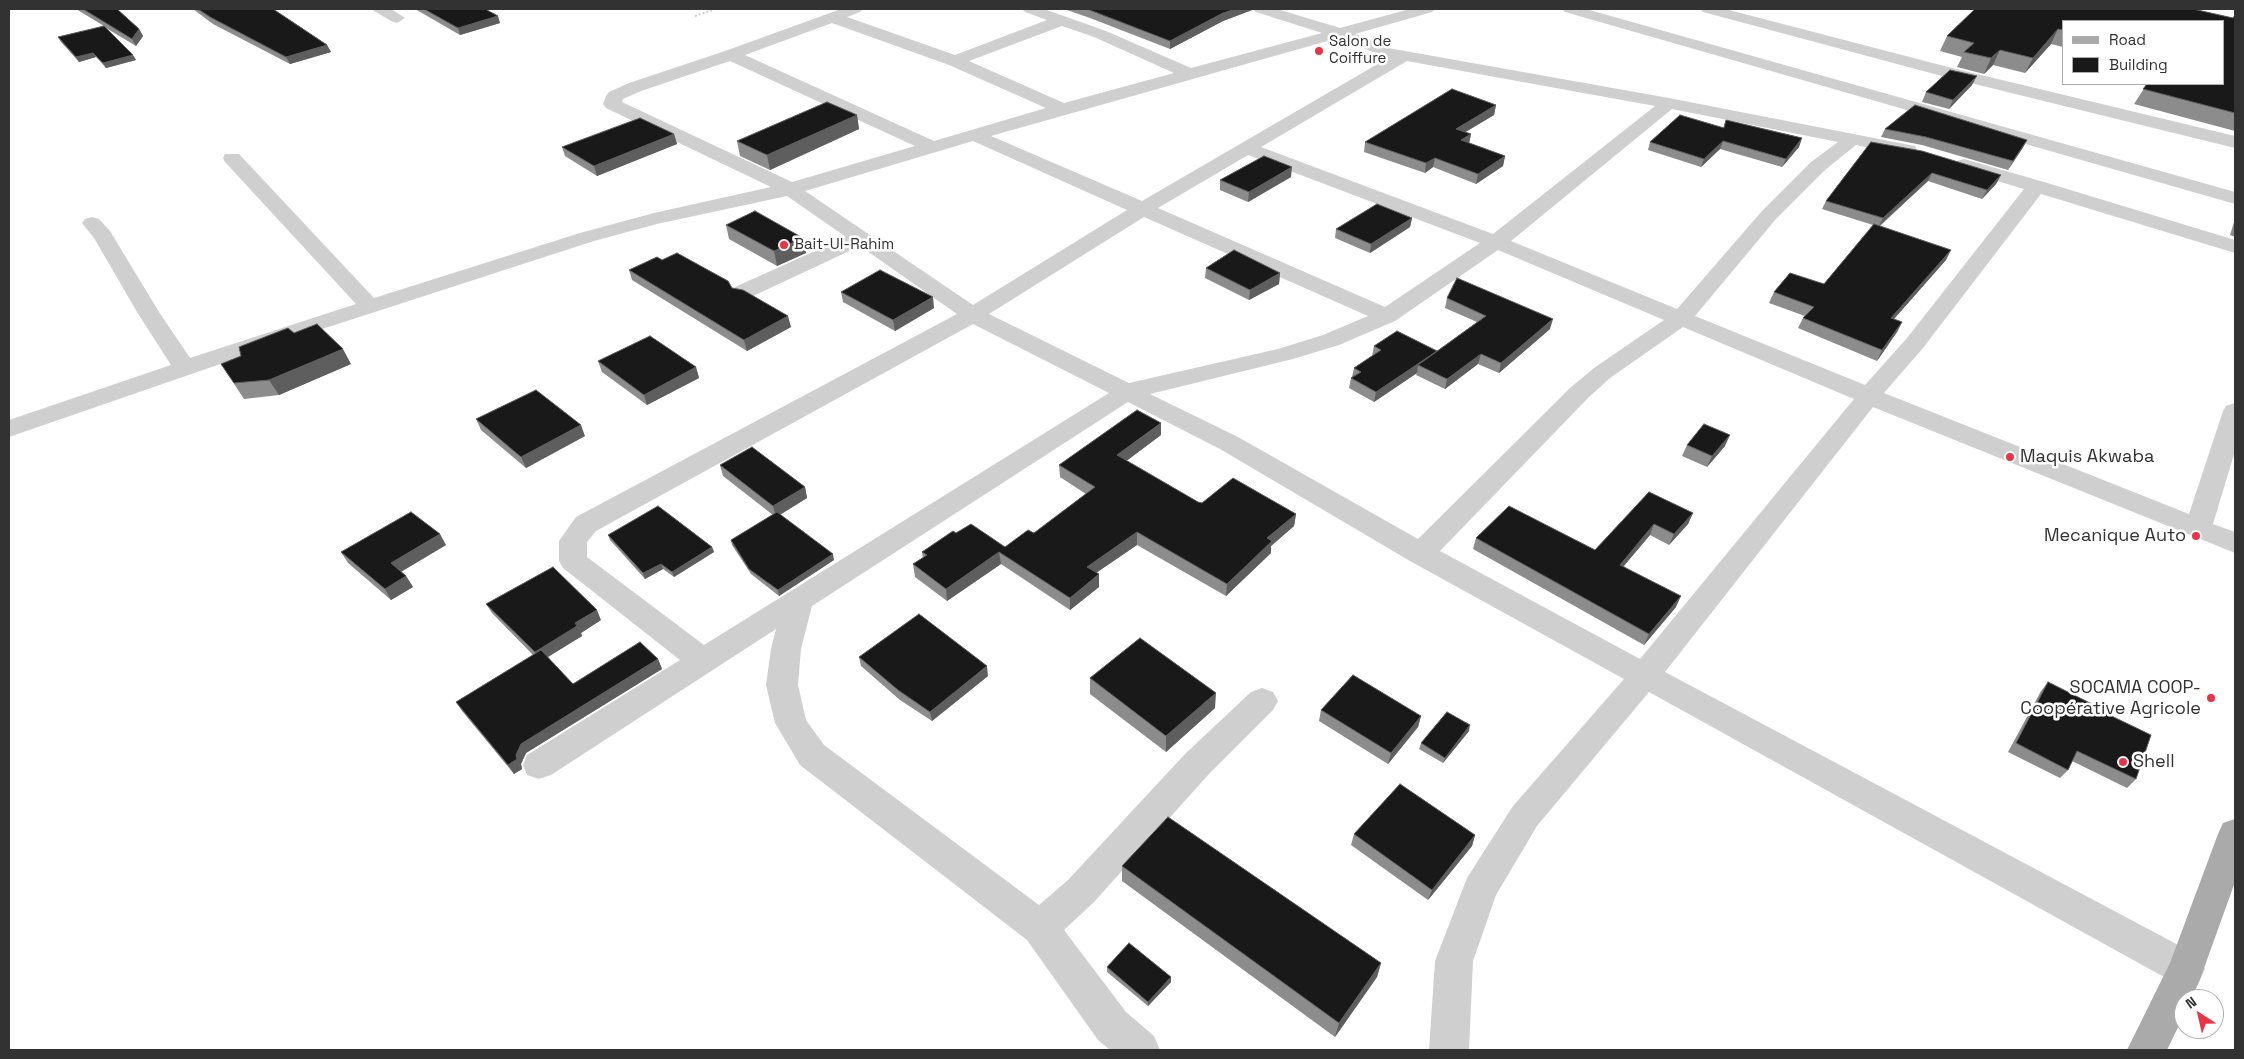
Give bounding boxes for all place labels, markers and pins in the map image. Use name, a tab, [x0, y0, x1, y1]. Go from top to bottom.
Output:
place label: Salon de Coiffure	[1329, 33, 1391, 68]
marker: Salon de Coiffure	[1313, 45, 1325, 57]
place label: Bait-Ul-Rahim	[794, 236, 894, 254]
marker: Bait-Ul-Rahim	[778, 239, 790, 251]
place label: Maquis Akwaba	[2020, 446, 2154, 468]
marker: Maquis Akwaba	[2004, 451, 2016, 463]
place label: Mecanique Auto	[2044, 525, 2186, 547]
marker: Mecanique Auto	[2190, 530, 2202, 542]
place label: SOCAMA COOP- Coopérative Agricole	[2020, 677, 2201, 720]
marker: SOCAMA COOP- Coopérative Agricole	[2205, 692, 2217, 704]
place label: Shell	[2133, 751, 2175, 773]
marker: Shell	[2117, 756, 2129, 768]

